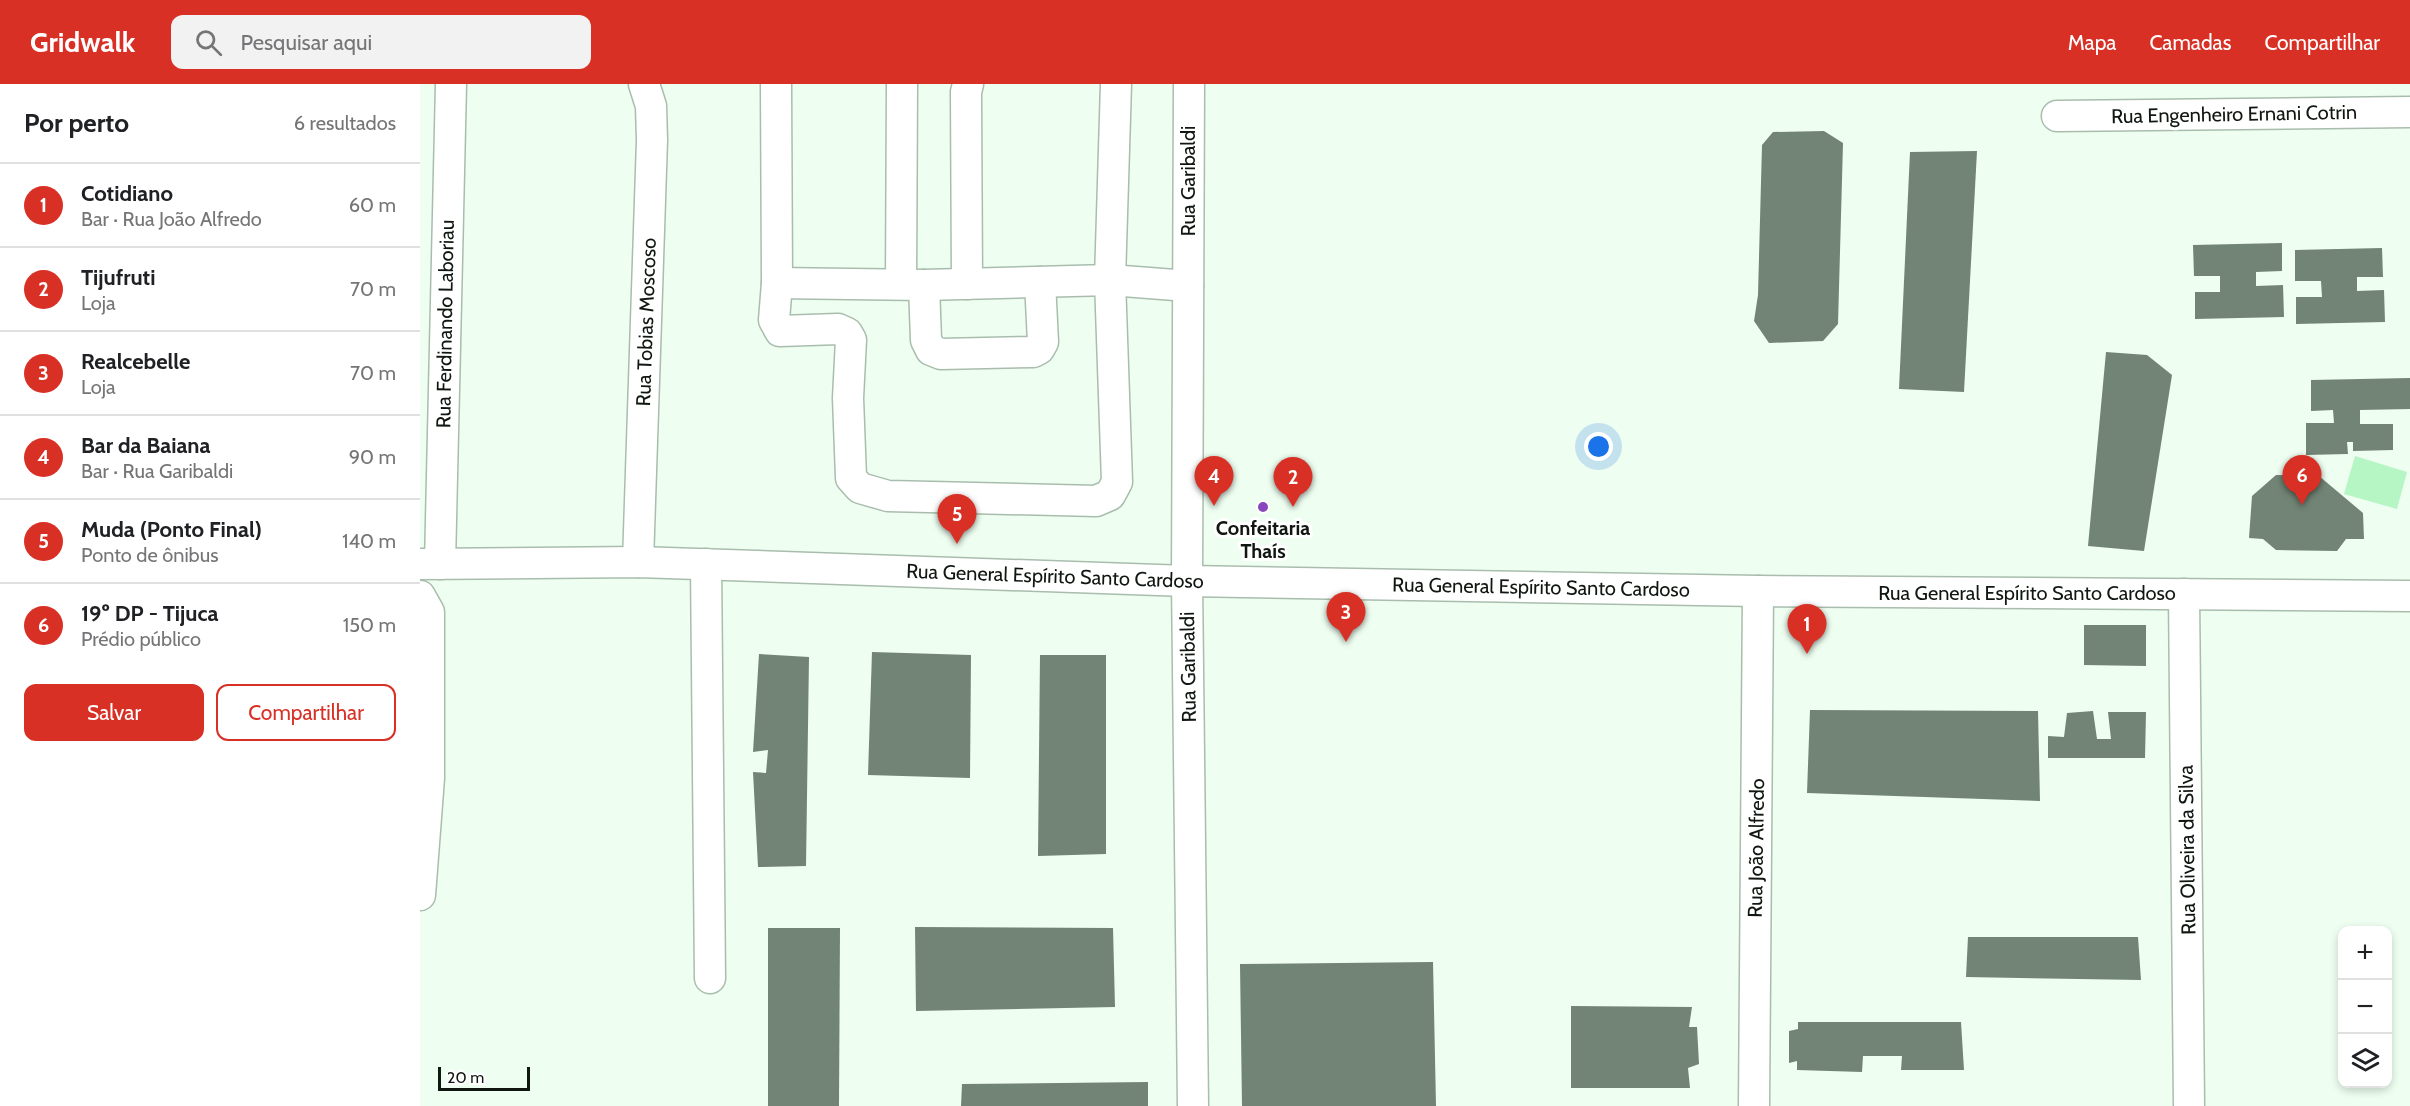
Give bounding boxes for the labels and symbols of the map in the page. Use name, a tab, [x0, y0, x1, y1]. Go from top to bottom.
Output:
street label: Rua Engenheiro Ernani Cotrin	[2111, 100, 2357, 128]
street label: Rua Garibaldi	[1176, 126, 1200, 236]
street label: Rua Ferdinando Laboriau	[431, 220, 459, 428]
street label: Rua Tobias Moscoso	[631, 237, 661, 407]
your location	[1584, 432, 1613, 461]
pin: 4	[1194, 456, 1234, 506]
pin: 6	[2282, 456, 2322, 505]
pin: 2	[1274, 458, 1312, 507]
pin: 5	[938, 494, 976, 544]
marker: Confeitaria Thaís	[1256, 500, 1270, 514]
place label: Confeitaria Thaís	[1216, 516, 1310, 563]
street label: Rua General Espírito Santo Cardoso	[906, 559, 1204, 593]
street label: Rua General Espírito Santo Cardoso	[1392, 572, 1690, 602]
street label: Rua General Espírito Santo Cardoso	[1878, 581, 2176, 605]
pin: 3	[1326, 592, 1366, 642]
pin: 1	[1788, 604, 1826, 654]
street label: Rua Garibaldi	[1175, 611, 1201, 723]
street label: Rua Oliveira da Silva	[2174, 764, 2200, 935]
street label: Rua João Alfredo	[1743, 778, 1769, 918]
scale bar	[438, 1064, 530, 1092]

